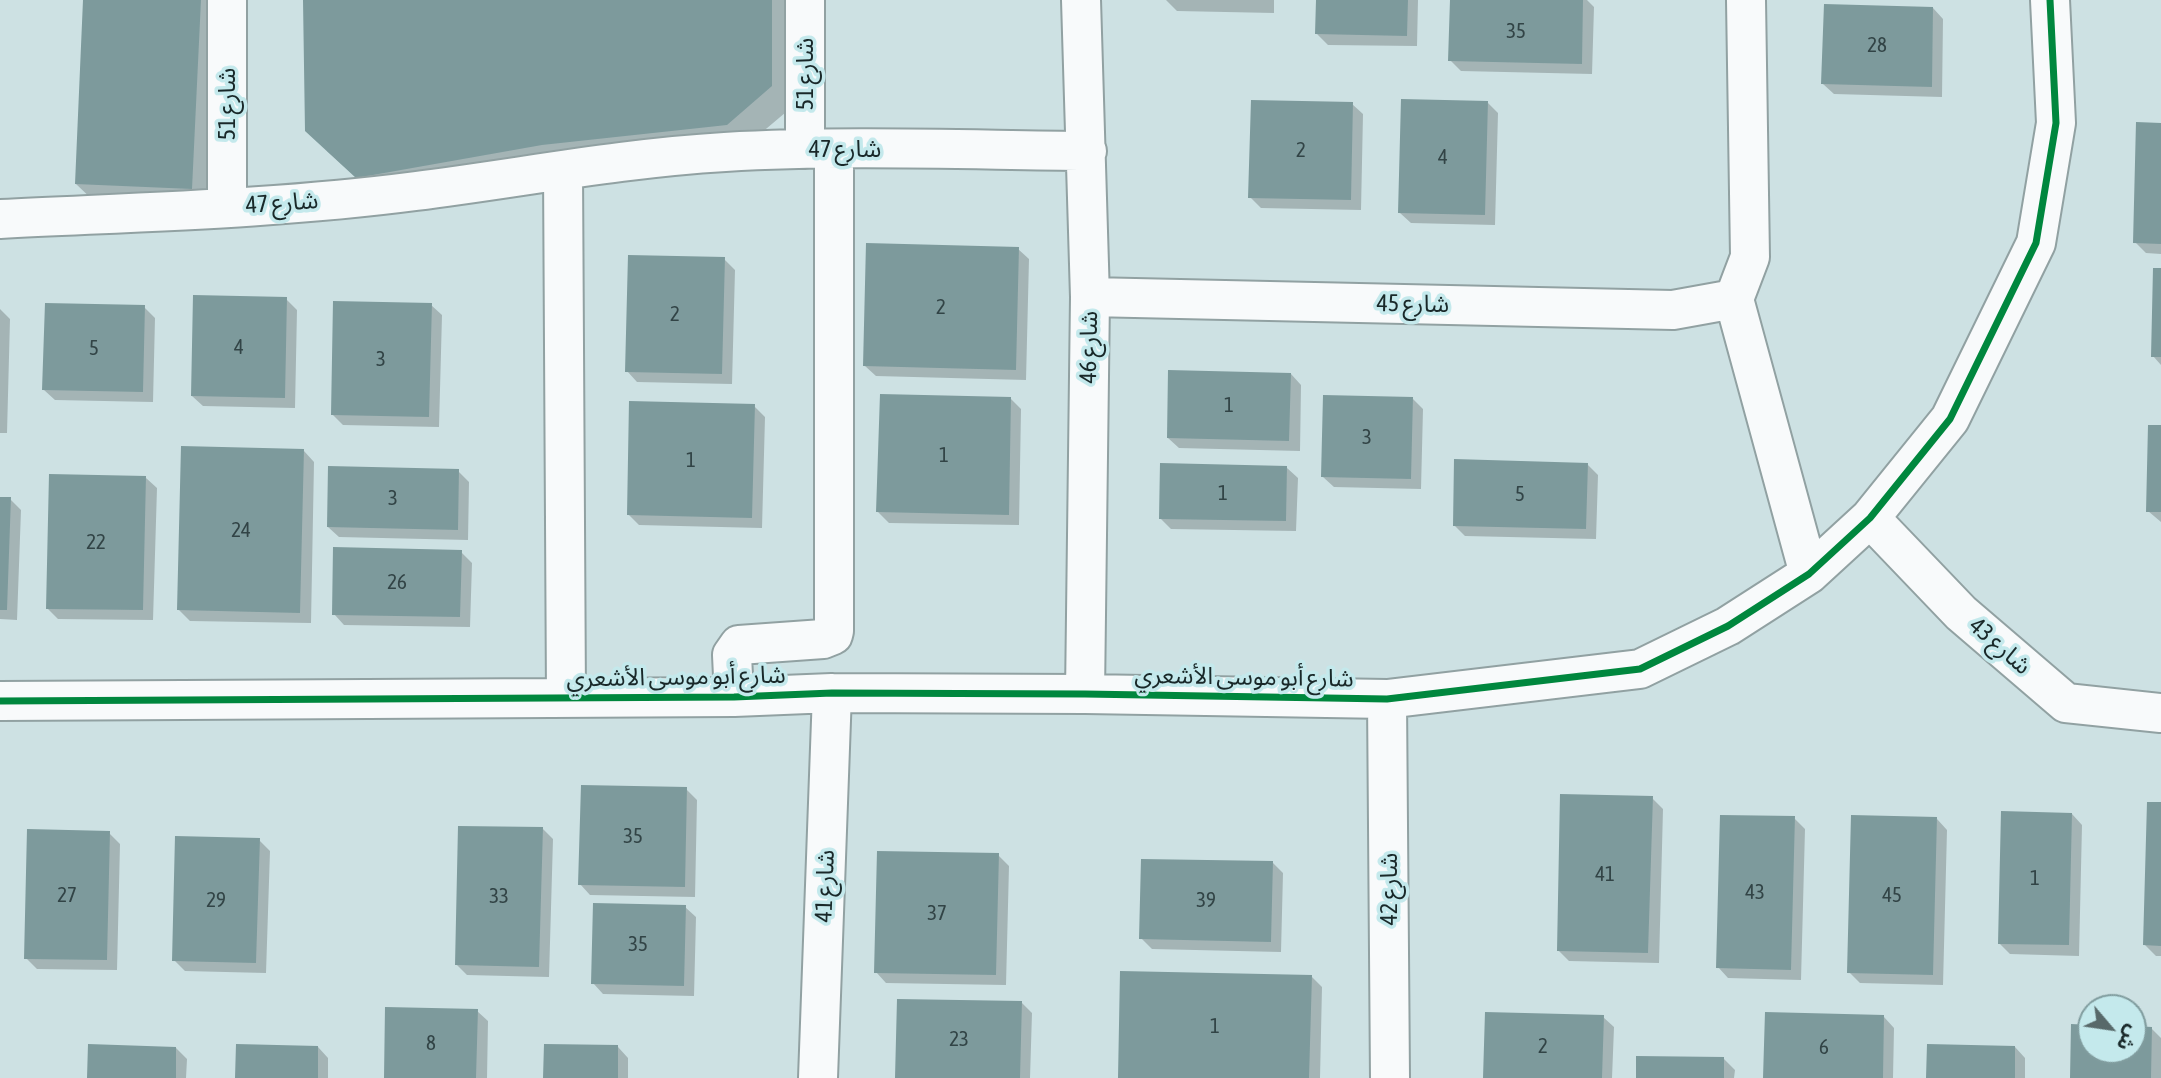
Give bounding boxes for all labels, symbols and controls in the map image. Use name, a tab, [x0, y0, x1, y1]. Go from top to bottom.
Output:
house number: 35	[1506, 18, 1526, 44]
house number: 28	[1867, 32, 1887, 58]
street label: شارع 51	[791, 38, 819, 110]
street label: شارع 51	[213, 68, 241, 140]
street label: شارع 47	[809, 135, 881, 163]
house number: 2	[1296, 137, 1306, 163]
house number: 4	[1438, 144, 1448, 170]
street label: شارع 47	[245, 186, 319, 220]
street label: شارع 45	[1376, 289, 1450, 319]
house number: 2	[936, 294, 946, 320]
house number: 2	[670, 301, 680, 327]
street label: شارع 46	[1074, 310, 1104, 384]
house number: 4	[234, 334, 244, 360]
house number: 5	[89, 335, 99, 361]
house number: 3	[376, 346, 386, 372]
house number: 1	[1224, 392, 1234, 418]
house number: 3	[1362, 424, 1372, 450]
house number: 1	[939, 442, 949, 468]
house number: 1	[686, 447, 696, 473]
house number: 1	[1218, 480, 1228, 506]
house number: 5	[1515, 481, 1525, 507]
house number: 3	[388, 485, 398, 511]
house number: 24	[231, 517, 251, 543]
house number: 22	[86, 529, 106, 555]
house number: 26	[387, 569, 407, 595]
street label: شارع 43	[1963, 611, 2037, 681]
street label: شارع أبو موسى الأشعري	[566, 661, 786, 693]
street label: شارع أبو موسى الأشعري	[1134, 661, 1354, 693]
house number: 35	[623, 823, 643, 849]
street label: شارع 41	[809, 849, 841, 923]
street label: شارع 42	[1375, 853, 1403, 925]
house number: 41	[1595, 861, 1615, 887]
house number: 1	[2030, 865, 2040, 891]
house number: 43	[1745, 879, 1765, 905]
house number: 27	[57, 882, 77, 908]
house number: 45	[1882, 882, 1902, 908]
house number: 33	[489, 883, 509, 909]
house number: 29	[206, 887, 226, 913]
house number: 39	[1196, 887, 1216, 913]
house number: 37	[927, 900, 947, 926]
house number: 35	[628, 931, 648, 957]
north arrow	[2077, 994, 2147, 1064]
house number: 1	[1210, 1013, 1220, 1039]
text: ش	[2113, 1021, 2145, 1055]
house number: 23	[949, 1026, 969, 1052]
house number: 8	[426, 1030, 436, 1056]
house number: 2	[1538, 1033, 1548, 1059]
house number: 6	[1819, 1034, 1829, 1060]

